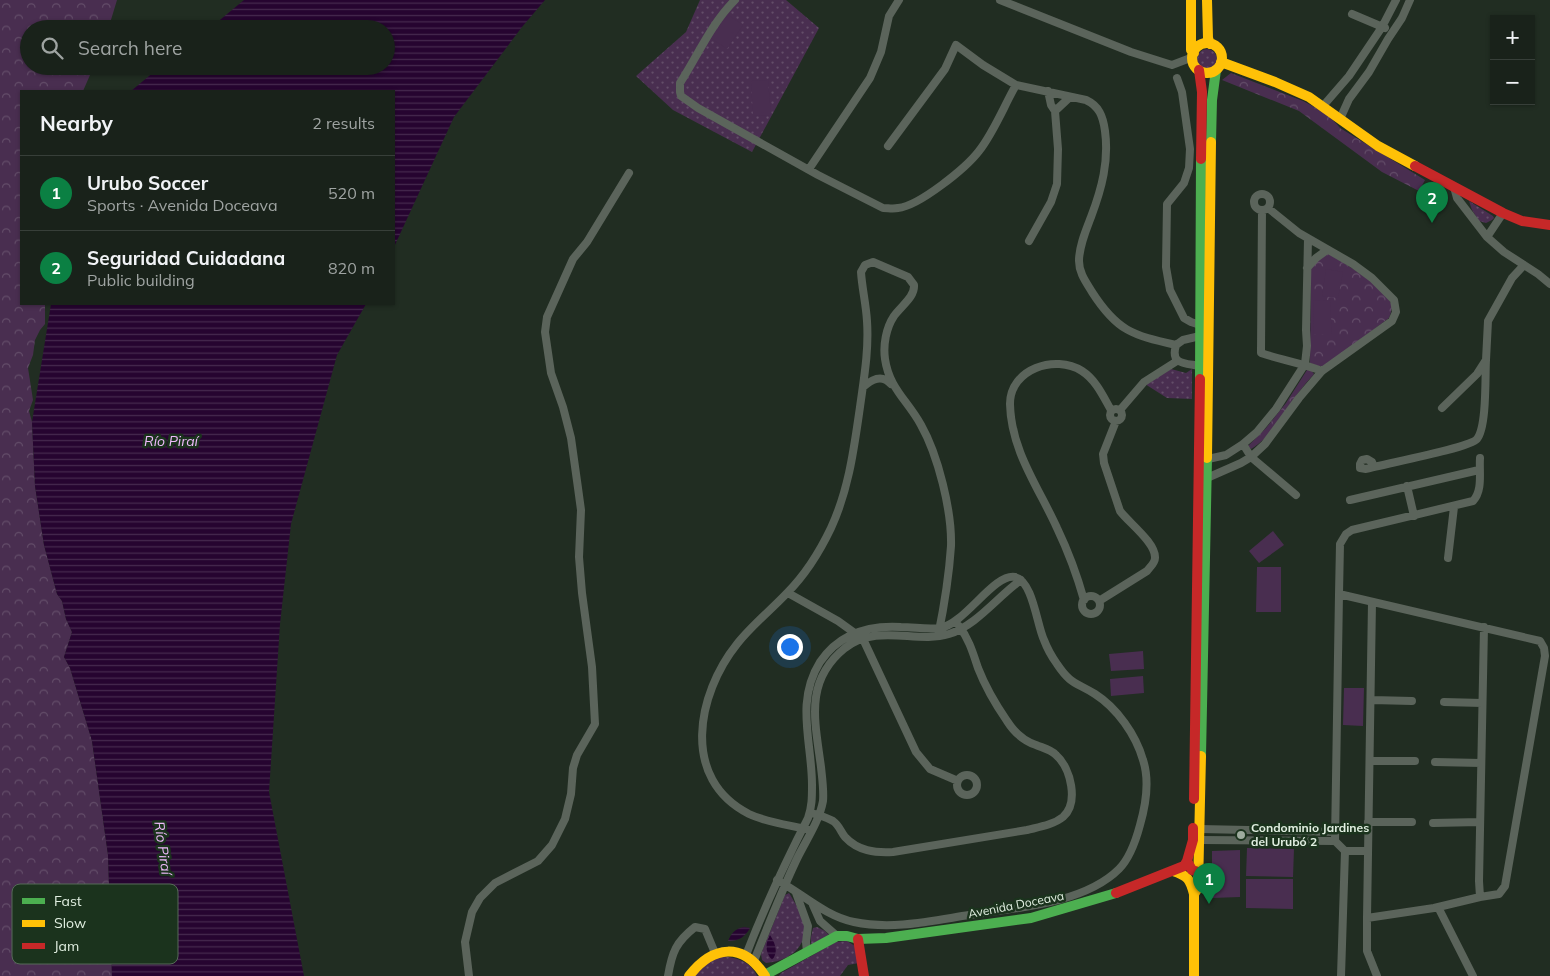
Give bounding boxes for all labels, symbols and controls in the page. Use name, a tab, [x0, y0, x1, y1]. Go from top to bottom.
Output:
map controls	[1490, 15, 1535, 105]
button: +	[1490, 15, 1535, 60]
search box	[20, 20, 395, 75]
icon: search	[38, 34, 66, 62]
text: Search here	[78, 36, 182, 60]
button: −	[1490, 60, 1535, 105]
text: Nearby	[40, 110, 113, 136]
text: 2 results	[312, 113, 375, 133]
text: Urubo Soccer	[87, 171, 208, 195]
pin: 2	[1416, 182, 1448, 223]
text: 1	[51, 183, 61, 203]
text: 520 m	[328, 183, 375, 203]
text: Sports · Avenida Doceava	[87, 195, 278, 215]
text: Seguridad Cuidadana	[87, 246, 285, 270]
text: 2	[51, 258, 61, 278]
text: 820 m	[328, 258, 375, 278]
text: Public building	[87, 270, 195, 290]
water label: Río Piraí	[144, 432, 201, 450]
your location	[777, 634, 803, 660]
water label: Río Piraí	[150, 820, 176, 879]
place label: Condominio Jardines del Urubó 2	[1251, 820, 1369, 849]
marker: Condominio Jardines del Urubó 2	[1235, 829, 1247, 841]
pin: 1	[1193, 863, 1225, 904]
legend	[12, 884, 178, 964]
street label: Avenida Doceava	[967, 888, 1065, 921]
text: Fast	[54, 892, 82, 910]
text: Slow	[54, 914, 86, 932]
text: Jam	[54, 937, 79, 955]

